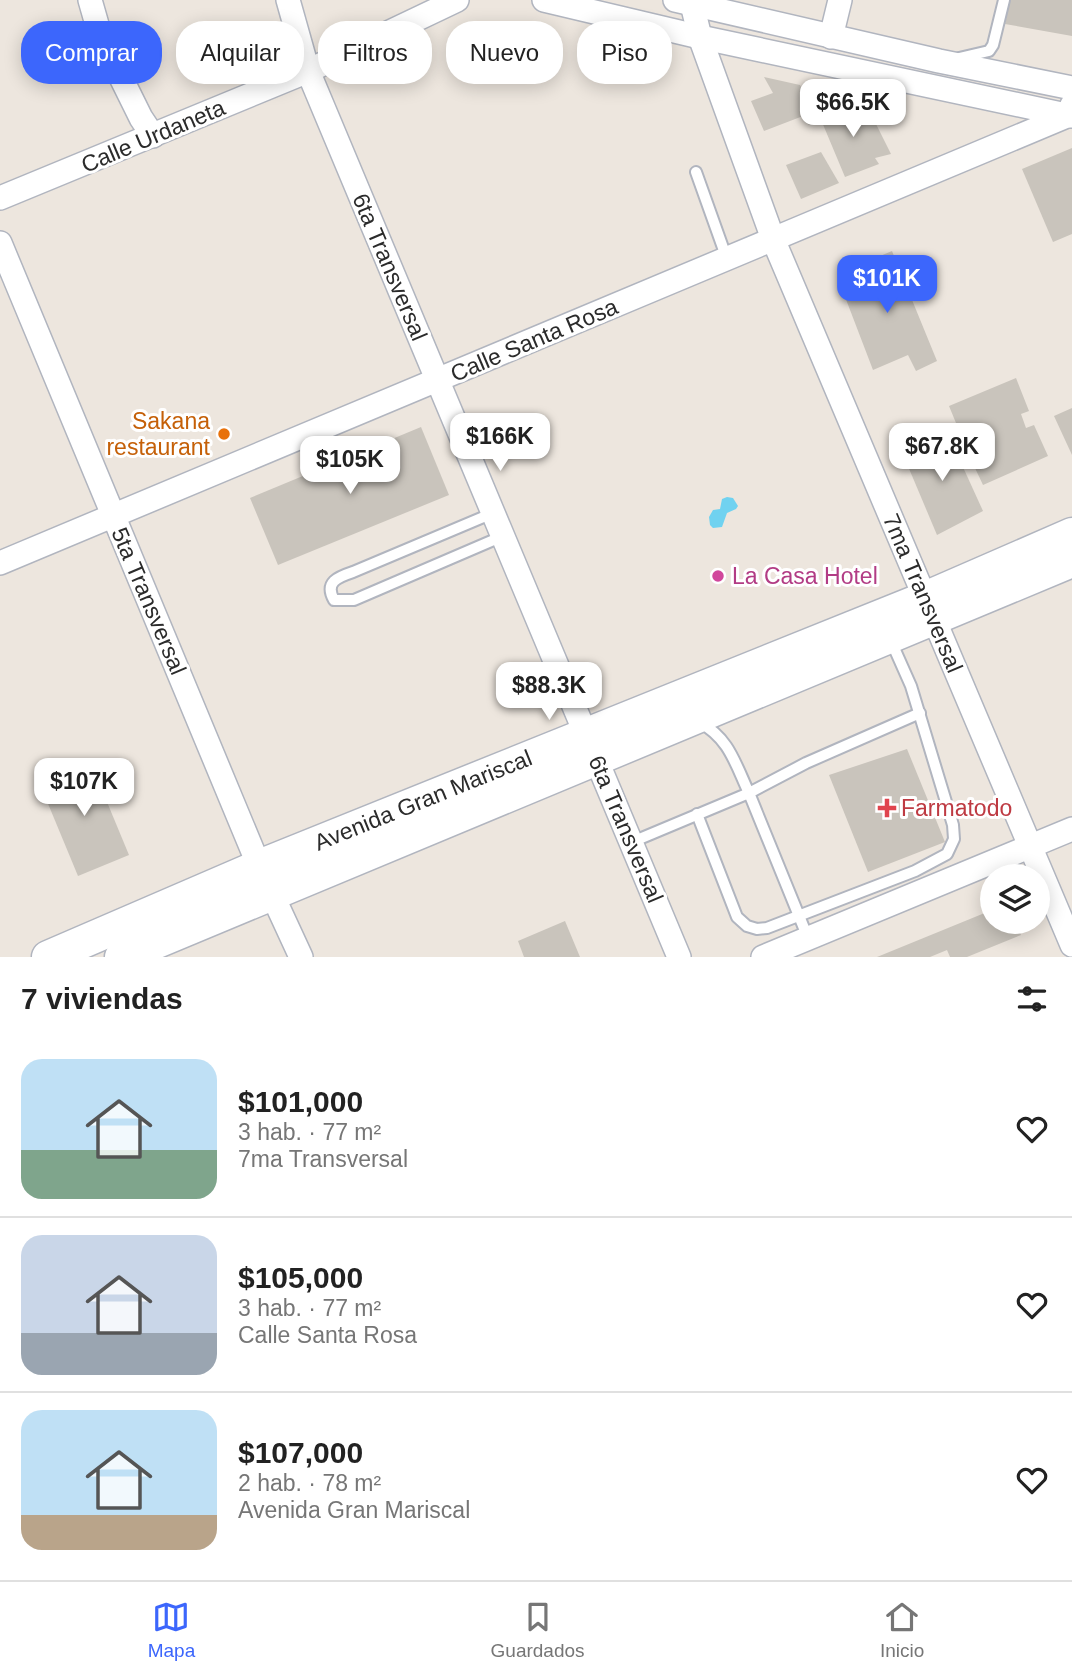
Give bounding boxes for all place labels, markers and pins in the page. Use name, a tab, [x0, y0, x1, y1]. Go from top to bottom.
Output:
pin: $66.5K	[796, 80, 910, 139]
pin: $101K	[838, 256, 936, 315]
place label: Sakana restaurant	[106, 408, 211, 460]
pin: $166K	[451, 414, 549, 473]
pin: $67.8K	[885, 424, 999, 483]
marker: Sakana restaurant	[216, 426, 232, 442]
pin: $105K	[301, 436, 399, 496]
place label: La Casa Hotel	[732, 563, 878, 589]
marker: La Casa Hotel	[710, 568, 726, 584]
pin: $88.3K	[492, 662, 606, 722]
pin: $107K	[35, 758, 133, 818]
place label: Farmatodo	[901, 795, 1012, 821]
marker: Farmatodo	[879, 800, 895, 816]

